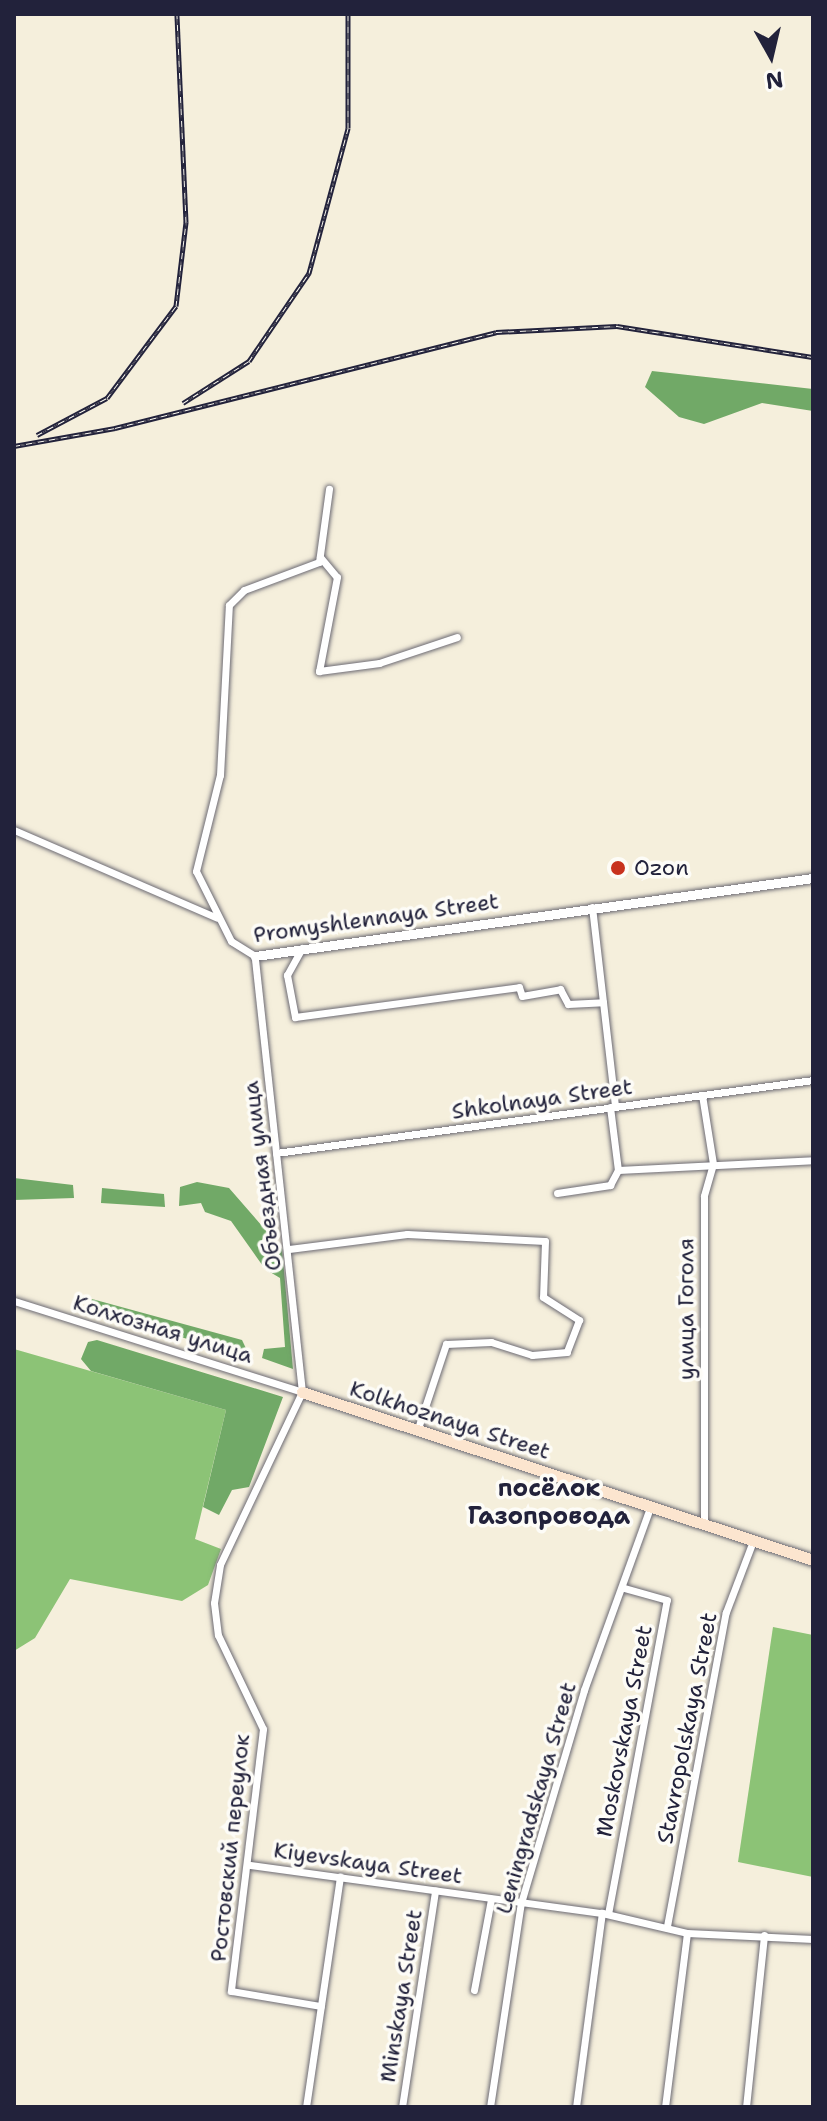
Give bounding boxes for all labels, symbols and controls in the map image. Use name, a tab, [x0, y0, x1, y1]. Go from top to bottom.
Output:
north arrow	[731, 16, 811, 96]
text: N	[764, 65, 785, 96]
place label: Ozon	[634, 855, 689, 881]
marker: Ozon	[609, 859, 627, 877]
street label: Promyshlennaya Street	[252, 888, 500, 948]
street label: Shkolnaya Street	[450, 1073, 634, 1125]
street label: Объездная улица	[237, 1080, 287, 1272]
street label: улица Гоголя	[673, 1238, 699, 1380]
street label: Колхозная улица	[70, 1289, 256, 1369]
street label: Kolkhoznaya Street	[346, 1375, 554, 1465]
district label: посёлок Газопровода	[468, 1475, 630, 1531]
street label: Stavropolskaya Street	[652, 1610, 722, 1846]
street label: Moskovskaya Street	[591, 1623, 657, 1839]
street label: Leningradskaya Street	[490, 1679, 582, 1917]
street label: Ростовский переулок	[205, 1733, 255, 1963]
street label: Kiyevskaya Street	[272, 1837, 464, 1889]
street label: Minskaya Street	[374, 1908, 428, 2084]

